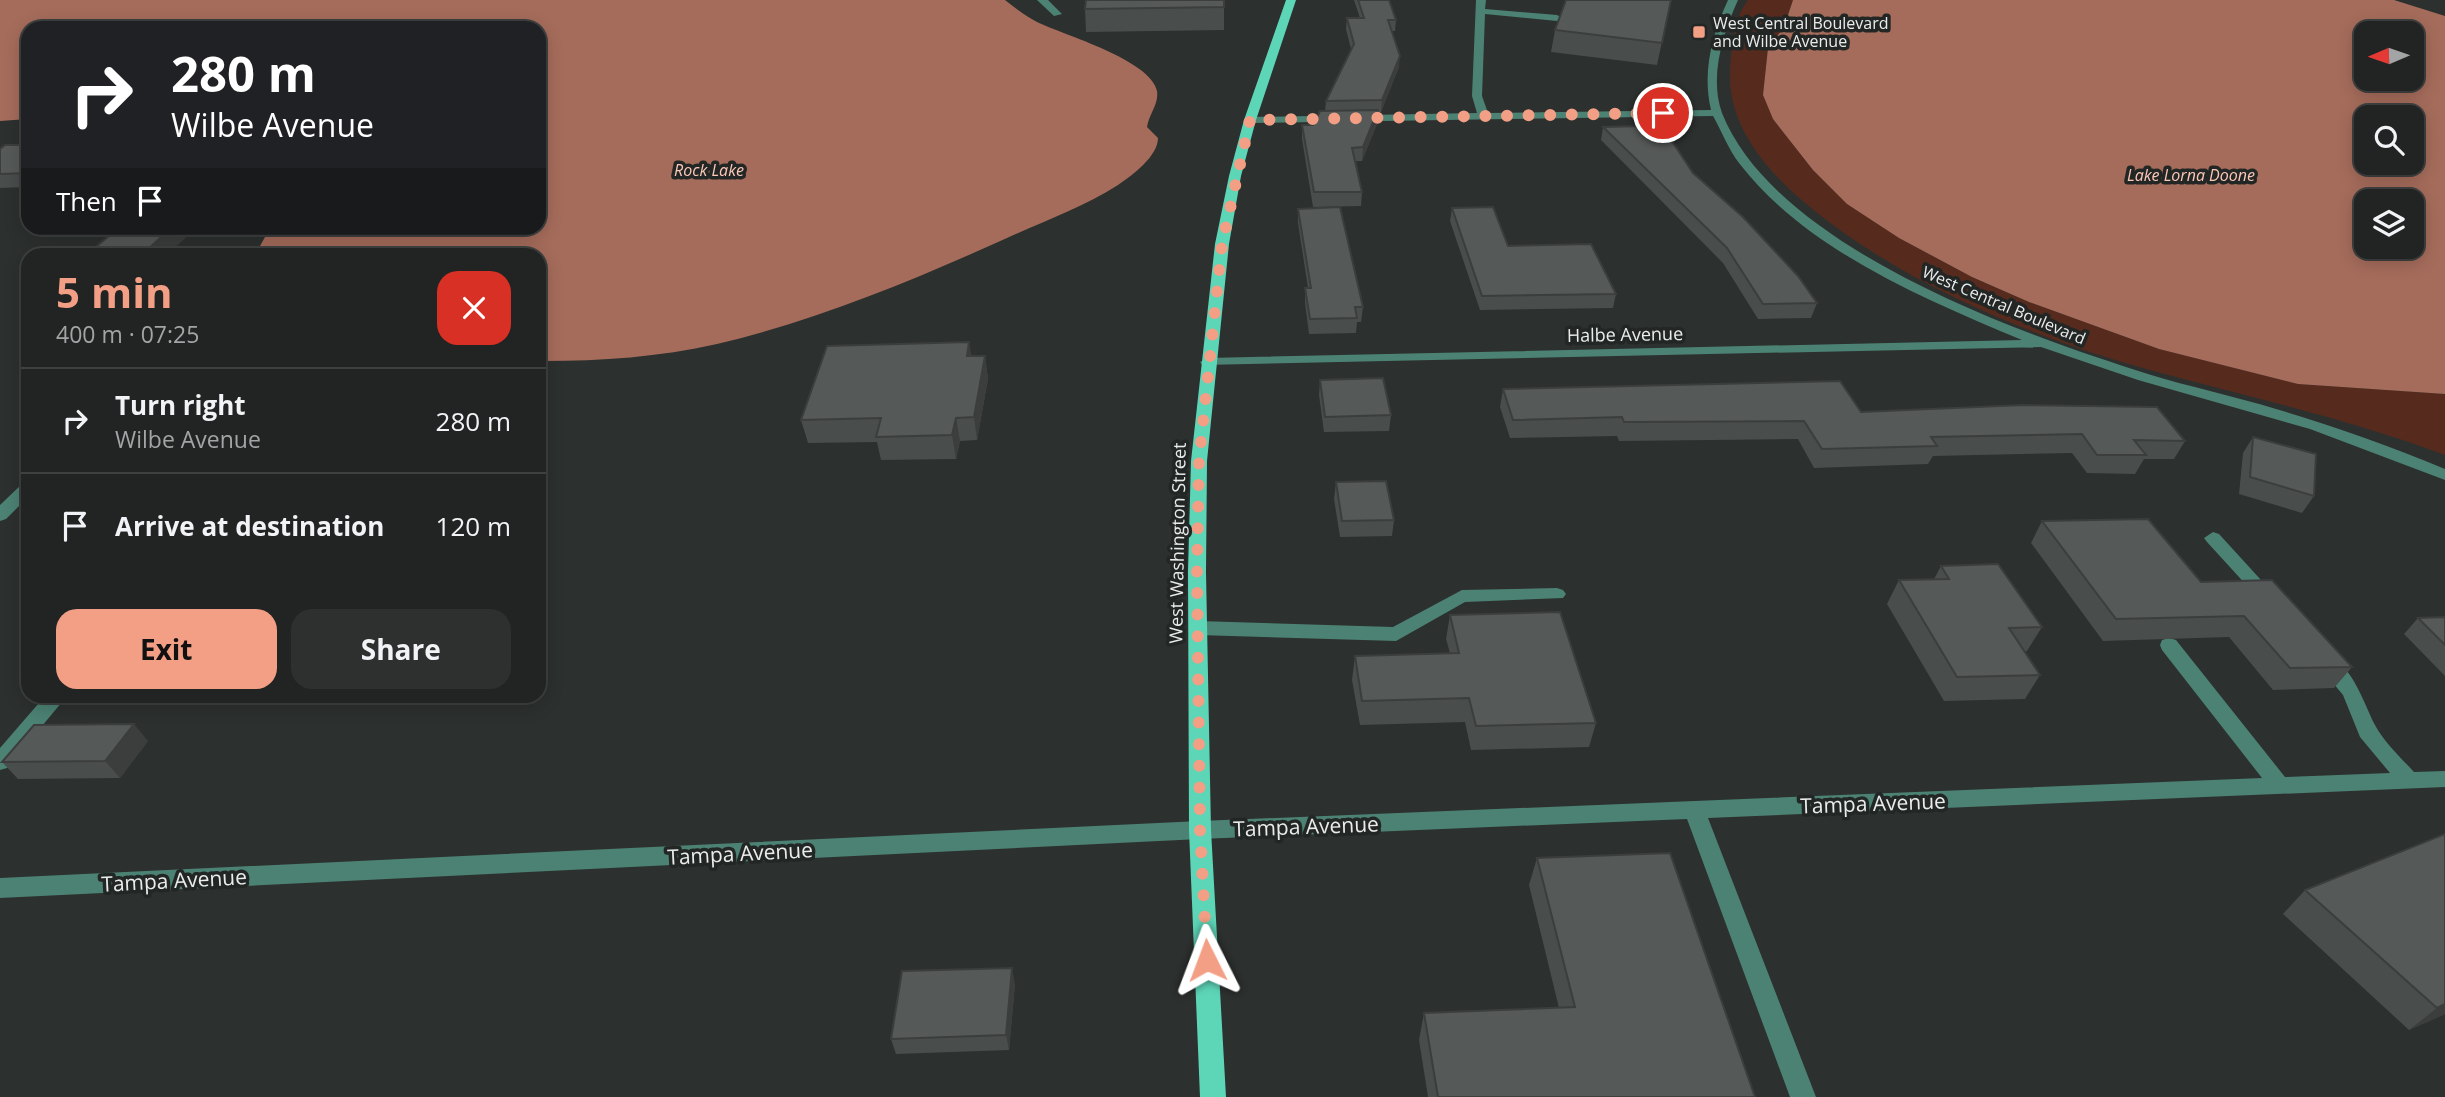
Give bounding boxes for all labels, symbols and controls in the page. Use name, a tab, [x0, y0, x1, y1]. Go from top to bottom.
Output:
place label: West Central Boulevard and Wilbe Avenue	[1713, 12, 1888, 52]
north arrow	[2354, 21, 2424, 91]
map controls	[2354, 21, 2424, 259]
marker: West Central Boulevard and Wilbe Avenue	[1691, 24, 1707, 40]
text: 280 m	[171, 40, 316, 106]
icon: right	[56, 49, 147, 140]
pin	[1633, 83, 1693, 143]
icon: arrive	[1644, 94, 1682, 132]
text: Wilbe Avenue	[171, 103, 374, 146]
button: search	[2354, 105, 2424, 175]
water label: Rock Lake	[674, 159, 744, 181]
water label: Lake Lorna Doone	[2127, 164, 2255, 186]
icon: arrive	[131, 182, 169, 220]
text: Then	[56, 183, 117, 219]
button: layers	[2354, 189, 2424, 259]
street label: West Central Boulevard	[1919, 261, 2089, 349]
text: 5 min	[56, 263, 173, 320]
button: close	[437, 271, 511, 345]
text: 400 m · 07:25	[56, 318, 199, 350]
street label: Halbe Avenue	[1567, 321, 1683, 347]
text: Turn right	[115, 387, 246, 423]
icon: right	[56, 402, 94, 440]
text: 280 m	[436, 403, 511, 439]
text: Wilbe Avenue	[115, 423, 261, 455]
street label: West Washington Street	[1163, 442, 1191, 644]
icon: arrive	[56, 507, 94, 545]
text: Arrive at destination	[115, 508, 384, 544]
text: 120 m	[436, 508, 511, 544]
button: Exit	[56, 609, 277, 689]
button: Share	[291, 609, 511, 689]
street label: Tampa Avenue	[1800, 786, 1946, 820]
street label: Tampa Avenue	[1233, 809, 1379, 843]
street label: Tampa Avenue	[666, 835, 814, 871]
street label: Tampa Avenue	[100, 862, 248, 898]
position arrow	[1170, 923, 1244, 997]

